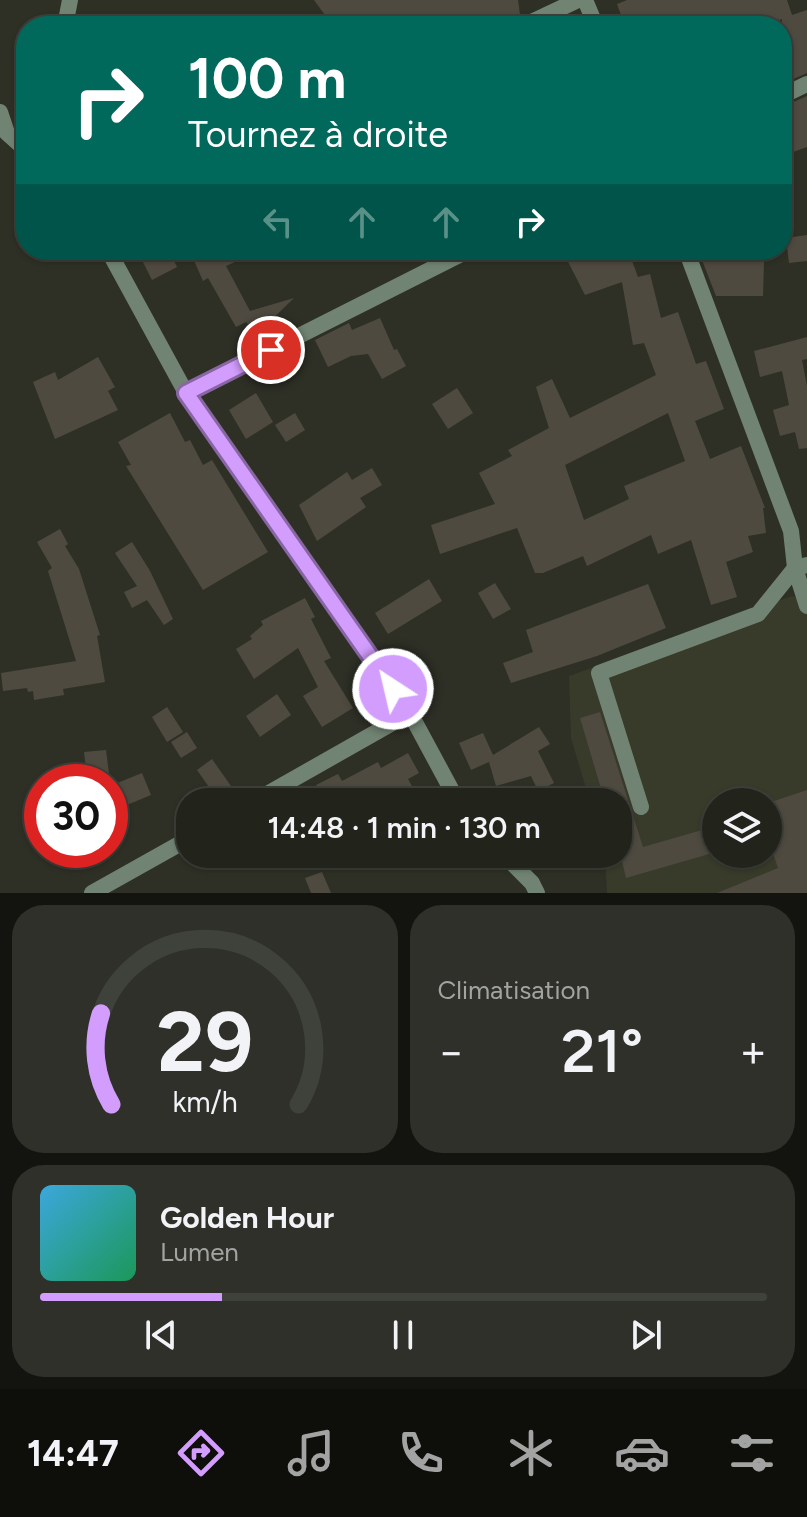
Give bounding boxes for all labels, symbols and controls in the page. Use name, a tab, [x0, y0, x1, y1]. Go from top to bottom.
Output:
text: 100 m	[188, 45, 346, 112]
icon: right	[56, 48, 160, 152]
text: Tournez à droite	[188, 113, 448, 156]
icon: left	[256, 200, 300, 244]
icon: ahead	[340, 200, 384, 244]
icon: ahead	[424, 200, 468, 244]
icon: right	[508, 200, 552, 244]
pin	[237, 316, 305, 384]
icon: arrive	[249, 328, 293, 372]
position arrow	[351, 647, 435, 731]
speed limit sign: 30	[24, 764, 128, 868]
map controls	[702, 788, 782, 868]
button: layers	[702, 788, 782, 868]
text: 14:48 · 1 min · 130 m	[267, 809, 541, 846]
text: Climatisation	[438, 974, 590, 1006]
text: 29	[157, 992, 253, 1092]
text: 21°	[561, 1015, 643, 1087]
text: −	[438, 1025, 465, 1078]
text: +	[740, 1025, 767, 1078]
text: km/h	[172, 1085, 237, 1119]
text: Golden Hour	[160, 1199, 334, 1236]
text: Lumen	[160, 1236, 239, 1268]
icon: previous	[139, 1313, 183, 1357]
icon: pause	[381, 1313, 425, 1357]
icon: next	[624, 1313, 668, 1357]
icon: directions	[173, 1425, 229, 1481]
icon: music	[283, 1425, 339, 1481]
icon: phone	[393, 1425, 449, 1481]
icon: climate	[503, 1425, 559, 1481]
icon: car	[614, 1425, 670, 1481]
icon: filters	[724, 1425, 780, 1481]
text: 14:47	[27, 1432, 119, 1475]

